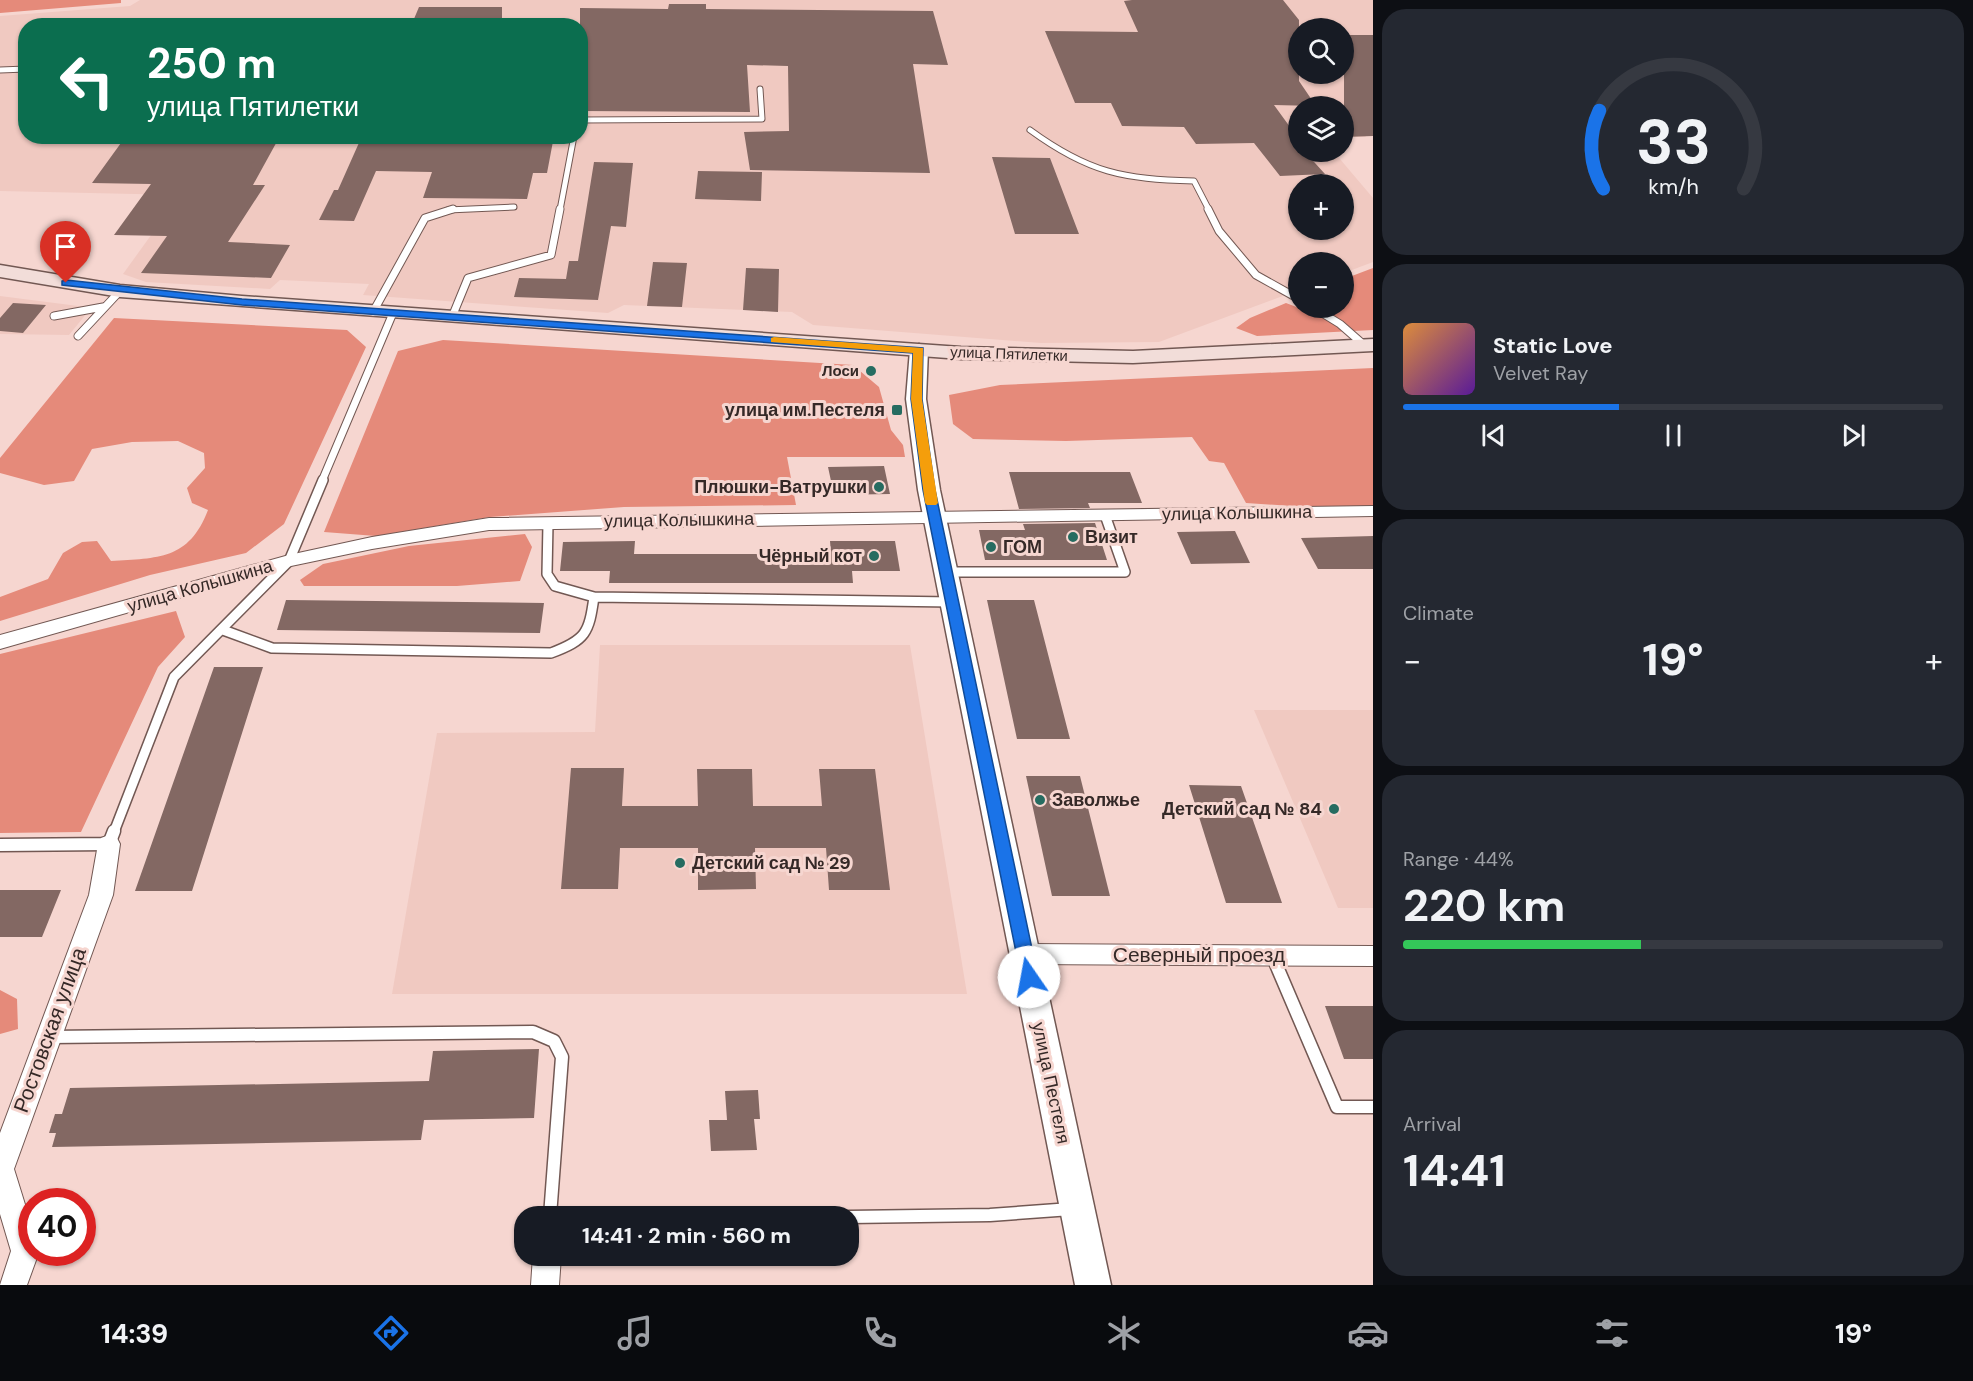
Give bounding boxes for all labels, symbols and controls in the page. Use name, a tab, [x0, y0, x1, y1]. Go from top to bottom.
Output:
map controls	[1288, 18, 1354, 318]
button: search	[1288, 18, 1354, 84]
text: 250 m	[147, 36, 276, 91]
icon: left	[48, 42, 126, 120]
text: улица Пятилетки	[147, 89, 359, 124]
button: layers	[1288, 96, 1354, 162]
text: 33	[1635, 101, 1711, 182]
text: km/h	[1648, 173, 1698, 201]
button: +	[1288, 174, 1354, 240]
pin	[40, 221, 91, 283]
icon: arrive	[49, 230, 82, 263]
button: −	[1288, 252, 1354, 318]
text: Static Love	[1493, 331, 1613, 360]
street label: улица Пятилетки	[950, 342, 1068, 366]
text: Velvet Ray	[1493, 360, 1588, 386]
place label: Лоси	[822, 361, 859, 381]
marker: Лоси	[864, 364, 878, 378]
place label: улица им.Пестеля	[725, 398, 885, 422]
marker: улица им.Пестеля	[890, 403, 904, 417]
icon: previous	[1477, 419, 1510, 452]
icon: pause	[1657, 419, 1690, 452]
icon: next	[1837, 419, 1870, 452]
place label: Плюшки-Ватрушки	[694, 475, 867, 499]
marker: Плюшки-Ватрушки	[872, 480, 886, 494]
street label: улица Колышкина	[1162, 500, 1313, 526]
street label: улица Колышкина	[604, 507, 755, 533]
place label: Визит	[1085, 525, 1138, 549]
marker: Визит	[1066, 530, 1080, 544]
place label: ГОМ	[1003, 535, 1042, 559]
marker: ГОМ	[984, 540, 998, 554]
place label: Чёрный кот	[759, 544, 862, 568]
marker: Чёрный кот	[867, 549, 881, 563]
street label: улица Колышкина	[125, 554, 276, 618]
text: Climate	[1403, 600, 1474, 626]
text: 19°	[1642, 630, 1704, 689]
text: −	[1403, 639, 1421, 682]
text: +	[1925, 639, 1943, 682]
place label: Заволжье	[1052, 788, 1140, 812]
marker: Заволжье	[1033, 793, 1047, 807]
place label: Детский сад № 84	[1162, 797, 1322, 821]
marker: Детский сад № 84	[1327, 802, 1341, 816]
text: Range · 44%	[1403, 846, 1514, 872]
place label: Детский сад № 29	[692, 851, 851, 875]
marker: Детский сад № 29	[673, 856, 687, 870]
text: 220 km	[1403, 876, 1565, 935]
street label: Северный проезд	[1113, 941, 1285, 969]
street label: Ростовская улица	[7, 943, 93, 1116]
position arrow	[997, 945, 1061, 1009]
street label: улица Пестеля	[1026, 1020, 1076, 1146]
text: Arrival	[1403, 1111, 1461, 1137]
text: 14:41	[1403, 1141, 1506, 1200]
speed limit sign: 40	[18, 1188, 96, 1266]
text: 14:41 · 2 min · 560 m	[582, 1221, 791, 1250]
icon: directions	[370, 1312, 412, 1354]
icon: music	[614, 1312, 656, 1354]
icon: phone	[859, 1312, 901, 1354]
icon: climate	[1103, 1312, 1145, 1354]
icon: car	[1347, 1312, 1389, 1354]
icon: filters	[1591, 1312, 1633, 1354]
text: 14:39	[101, 1316, 168, 1351]
text: 19°	[1835, 1316, 1872, 1351]

